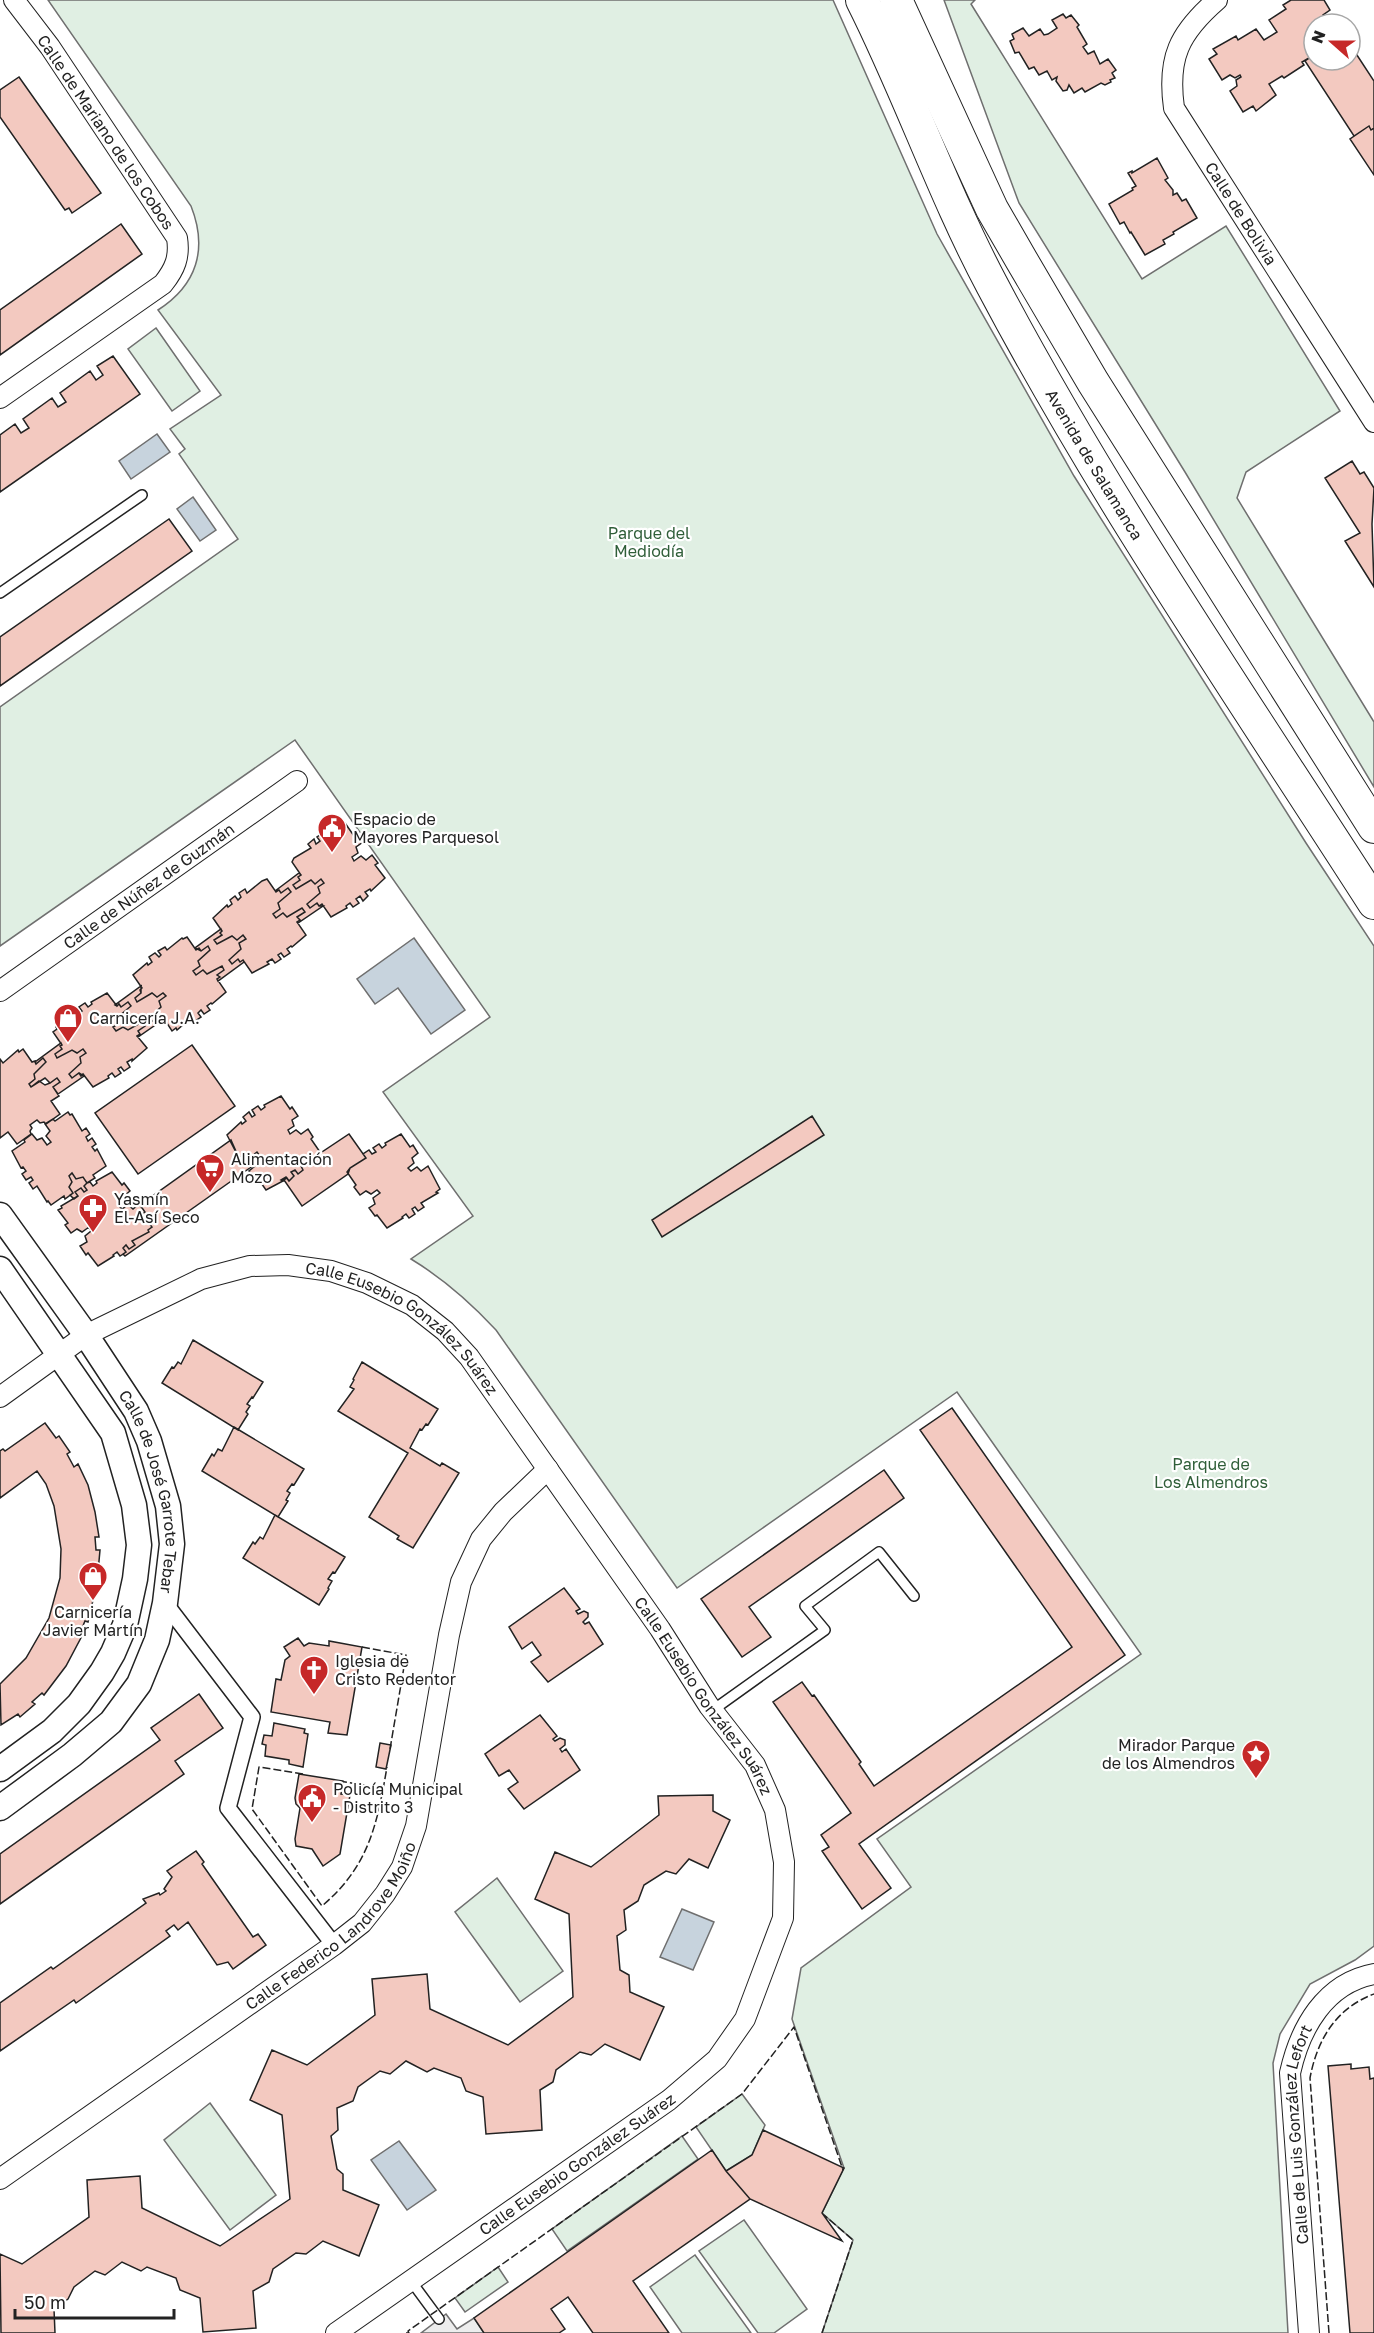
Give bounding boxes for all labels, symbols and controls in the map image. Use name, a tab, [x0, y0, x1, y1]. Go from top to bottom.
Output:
north arrow	[1302, 12, 1362, 72]
text: N	[1306, 27, 1330, 46]
street label: Calle de Mariano de los Cobos	[33, 31, 179, 233]
street label: Calle de Bolivia	[1201, 158, 1281, 269]
street label: Avenida de Salamanca	[1042, 386, 1147, 544]
park label: Parque del Mediodía	[608, 523, 690, 561]
place label: Espacio de Mayores Parquesol	[353, 809, 499, 847]
public building icon: Espacio de Mayores Parquesol	[316, 812, 348, 854]
street label: Calle de Núñez de Guzmán	[59, 819, 238, 953]
shop icon: Carnicería J.A.	[52, 1002, 84, 1044]
place label: Carnicería J.A.	[89, 1008, 200, 1028]
place label: Alimentación Mozo	[231, 1149, 332, 1187]
supermarket icon: Alimentación Mozo	[194, 1152, 226, 1194]
place label: Yasmín El-Así Seco	[114, 1189, 200, 1227]
pharmacy icon: Yasmín El-Así Seco	[77, 1192, 109, 1234]
street label: Calle Eusebio González Suárez	[304, 1258, 503, 1399]
street label: Calle de José Garrote Tebar	[115, 1386, 182, 1594]
park label: Parque de Los Almendros	[1154, 1454, 1268, 1492]
shop icon: Carnicería Javier Martín	[77, 1560, 109, 1602]
street label: Calle Eusebio González Suárez	[630, 1593, 777, 1798]
place label: Carnicería Javier Martín	[43, 1602, 143, 1640]
place label: Iglesia de Cristo Redentor	[335, 1651, 456, 1689]
church icon: Iglesia de Cristo Redentor	[298, 1654, 330, 1696]
place label: Mirador Parque de los Almendros	[1102, 1735, 1235, 1773]
place icon: Mirador Parque de los Almendros	[1240, 1738, 1272, 1780]
place label: Policía Municipal - Distrito 3	[333, 1779, 463, 1817]
public building icon: Policía Municipal - Distrito 3	[296, 1782, 328, 1824]
street label: Calle Federico Landrove Moiño	[241, 1839, 420, 2014]
street label: Calle de Luis González Lefort	[1280, 2021, 1316, 2245]
street label: Calle Eusebio González Suárez	[475, 2088, 679, 2240]
scale bar	[15, 2282, 174, 2320]
text: 50 m	[24, 2291, 66, 2313]

